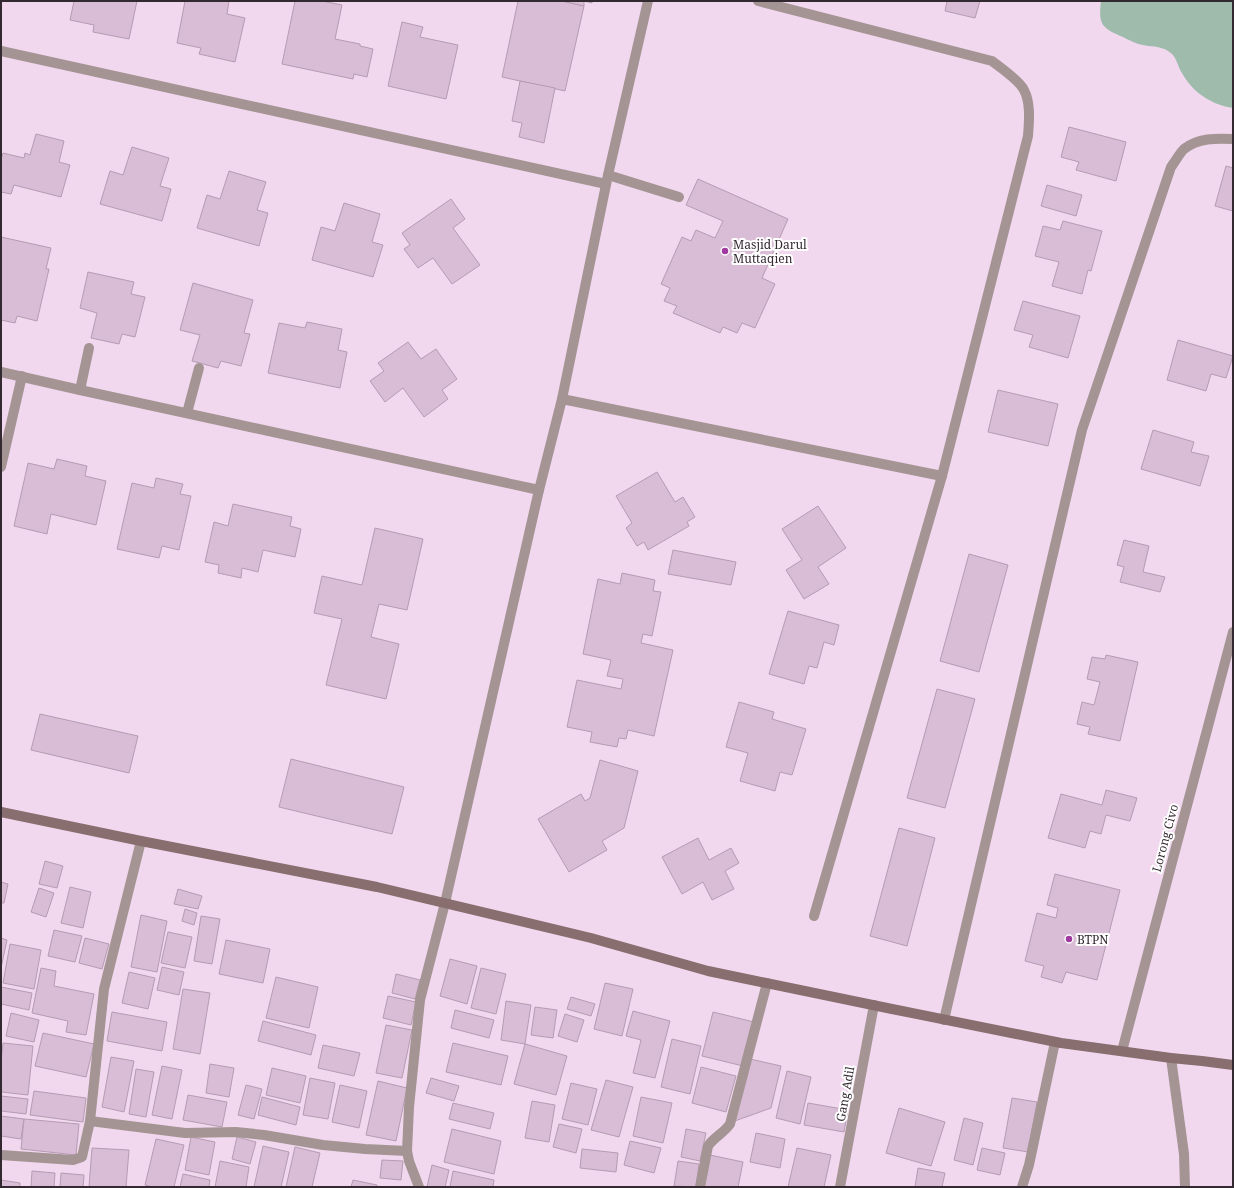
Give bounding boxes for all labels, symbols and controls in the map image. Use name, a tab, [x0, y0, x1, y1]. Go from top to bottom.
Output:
place label: Masjid Darul Muttaqien	[733, 236, 807, 267]
marker: Masjid Darul Muttaqien	[720, 246, 730, 256]
street label: Lorong Civo	[1148, 802, 1182, 874]
place label: BTPN	[1077, 931, 1108, 948]
marker: BTPN	[1064, 934, 1074, 944]
street label: Gang Adil	[832, 1065, 858, 1123]

